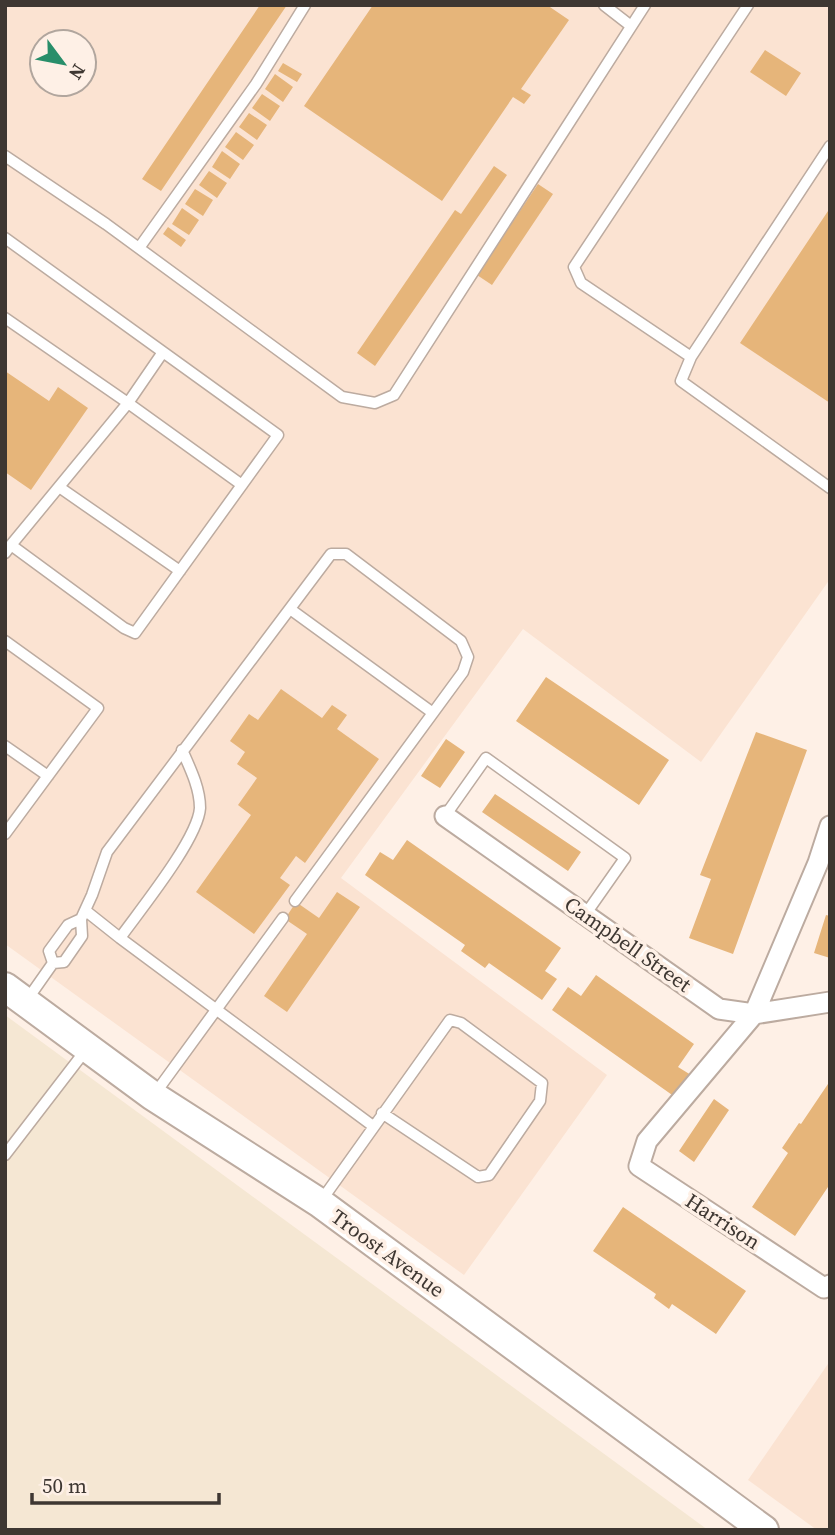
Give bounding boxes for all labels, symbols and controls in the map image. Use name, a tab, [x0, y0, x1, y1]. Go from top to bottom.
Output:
north arrow	[28, 28, 98, 98]
text: N	[63, 59, 92, 85]
street label: Campbell Street	[559, 889, 697, 999]
street label: Harrison	[680, 1186, 766, 1256]
street label: Troost Avenue	[325, 1202, 451, 1304]
scale bar	[32, 1462, 219, 1506]
text: 50 m	[42, 1471, 87, 1500]

